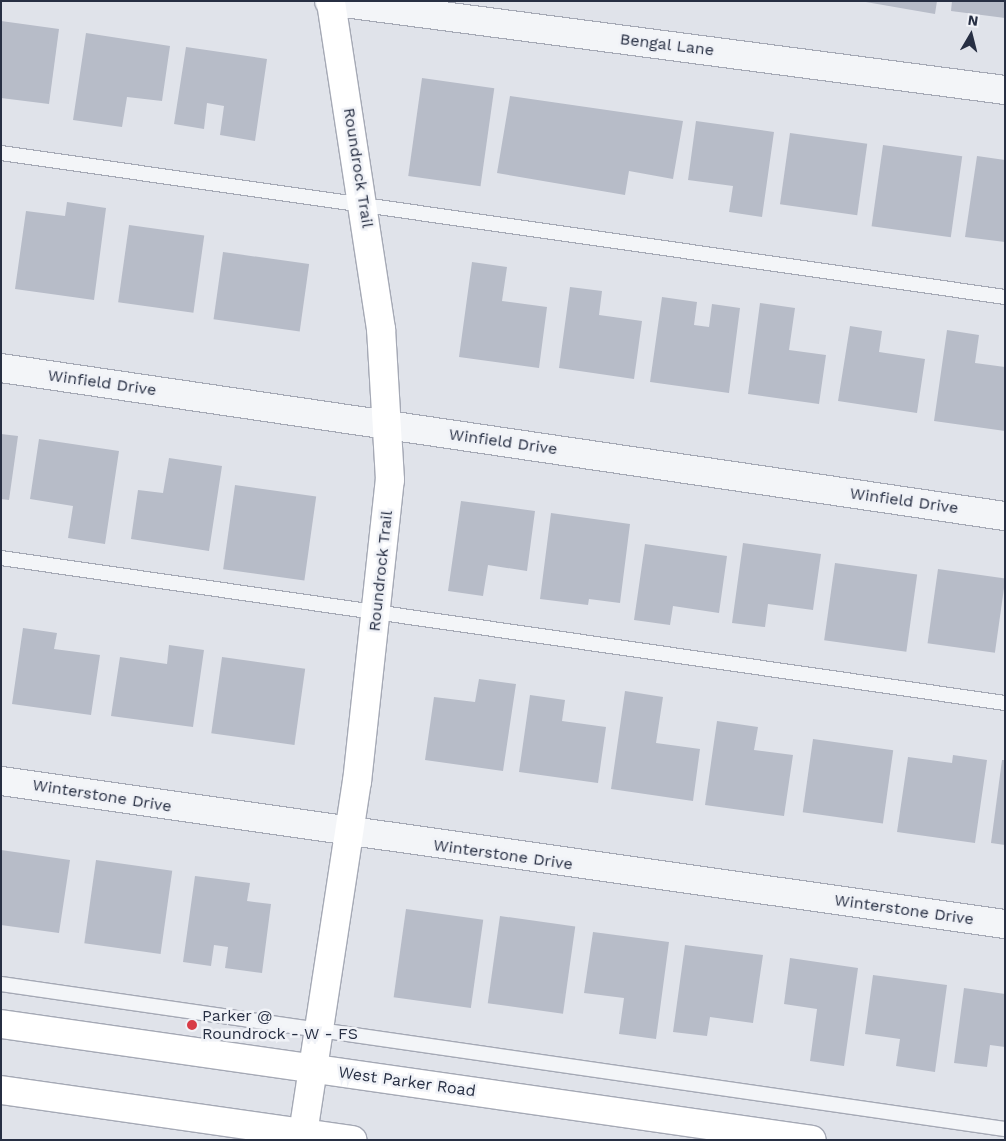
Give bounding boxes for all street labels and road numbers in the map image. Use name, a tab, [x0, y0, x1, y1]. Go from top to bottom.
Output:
street label: Bengal Lane	[619, 30, 715, 60]
street label: Roundrock Trail	[339, 106, 377, 230]
street label: Winfield Drive	[47, 366, 157, 400]
street label: Winfield Drive	[448, 425, 558, 459]
street label: Winfield Drive	[849, 484, 959, 518]
street label: Roundrock Trail	[365, 509, 397, 633]
street label: Winterstone Drive	[31, 776, 173, 816]
street label: Winterstone Drive	[432, 836, 574, 874]
street label: Winterstone Drive	[833, 891, 975, 929]
street label: West Parker Road	[337, 1063, 477, 1101]

